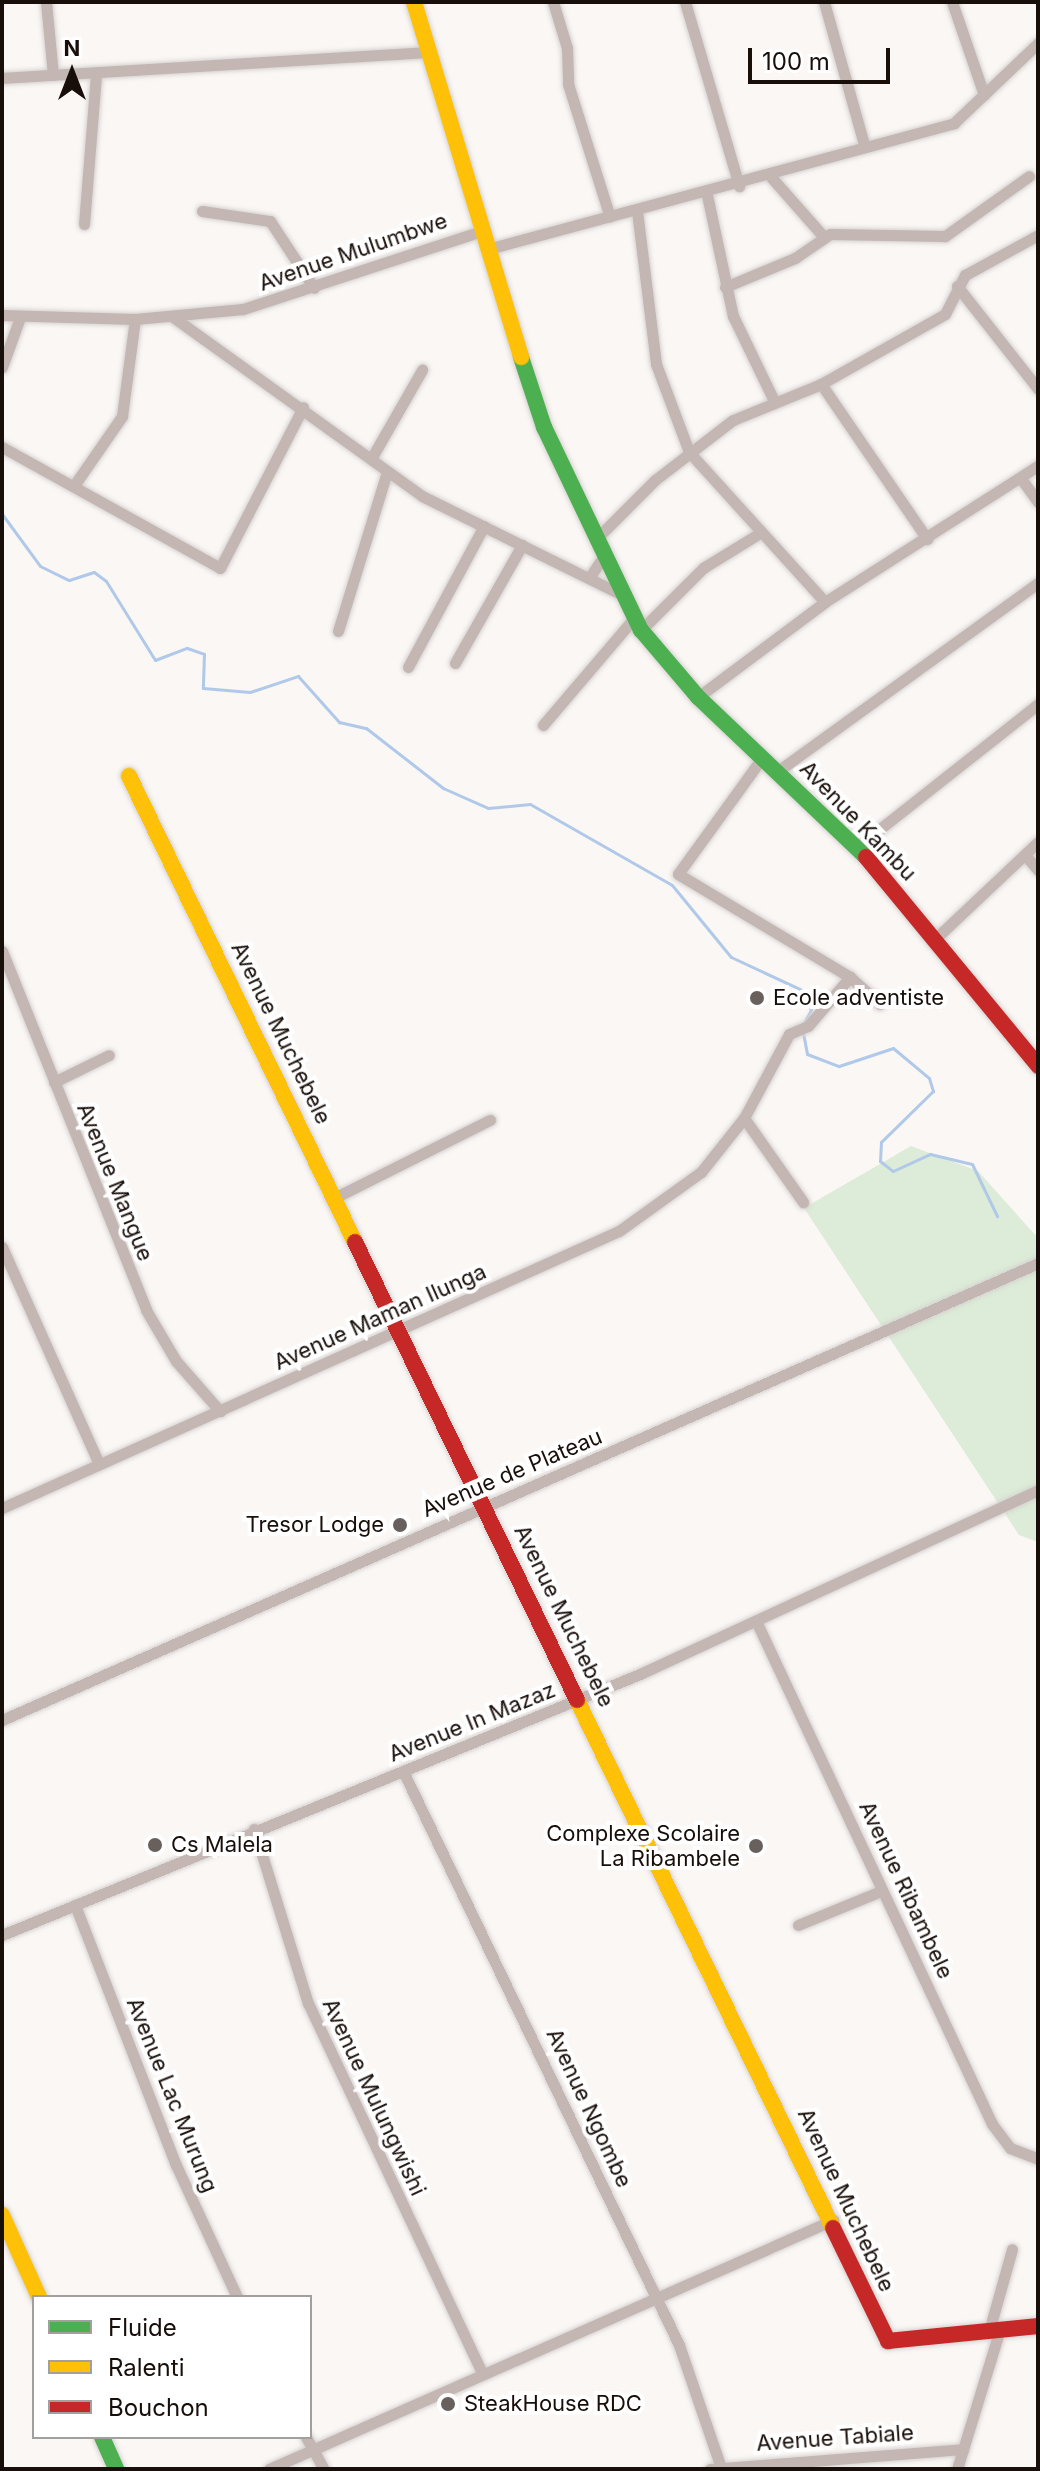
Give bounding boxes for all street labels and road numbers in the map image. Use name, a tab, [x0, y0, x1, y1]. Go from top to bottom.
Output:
street label: Avenue Mulumbwe	[255, 207, 451, 297]
street label: Avenue Kambu	[794, 756, 922, 886]
street label: Avenue Muchebele	[225, 938, 337, 1128]
street label: Avenue Mangue	[71, 1099, 159, 1265]
street label: Avenue Maman Ilunga	[270, 1258, 490, 1376]
street label: Avenue de Plateau	[418, 1423, 606, 1523]
street label: Avenue Muchebele	[508, 1521, 620, 1711]
street label: Avenue In Mazaz	[385, 1677, 559, 1767]
street label: Avenue Ribambele	[853, 1797, 959, 1983]
street label: Avenue Lac Murung	[121, 1994, 223, 2196]
street label: Avenue Mulungwishi	[317, 1994, 431, 2200]
street label: Avenue Ngombe	[541, 2024, 637, 2192]
street label: Avenue Muchebele	[792, 2104, 900, 2296]
street label: Avenue Tabiale	[755, 2419, 915, 2457]

